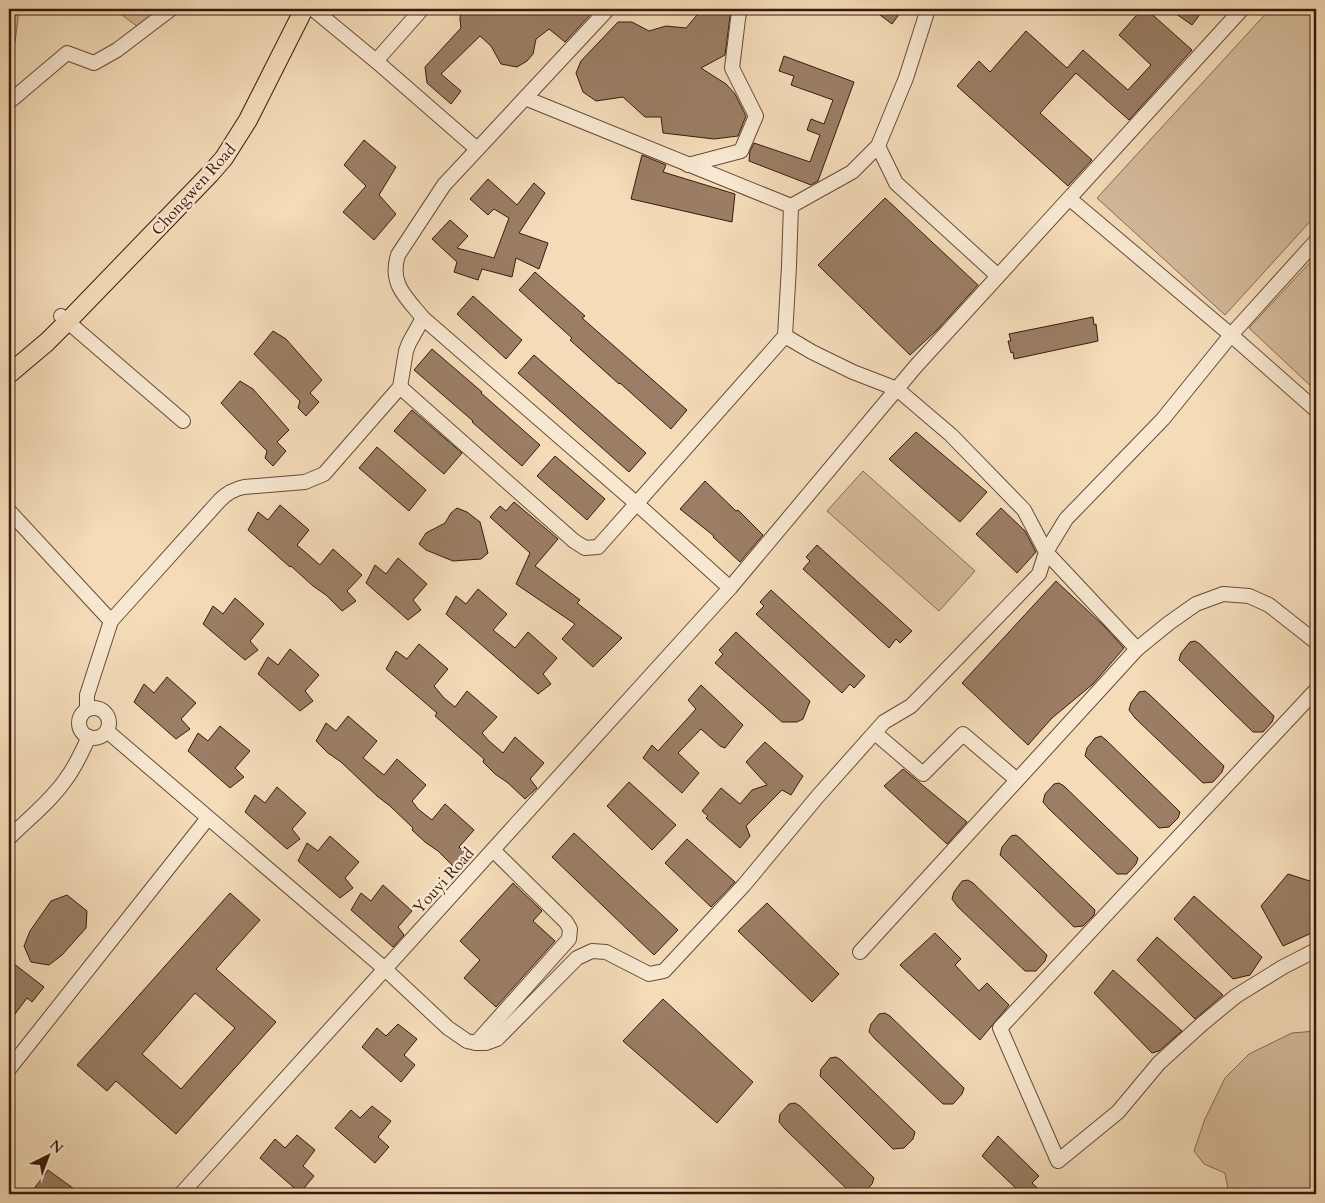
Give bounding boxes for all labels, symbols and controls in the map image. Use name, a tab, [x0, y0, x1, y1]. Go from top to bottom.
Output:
street label: Chongwen Road	[147, 139, 241, 240]
street label: Youyi Road	[408, 843, 480, 918]
north arrow	[22, 1130, 72, 1180]
text: N	[45, 1136, 67, 1158]

